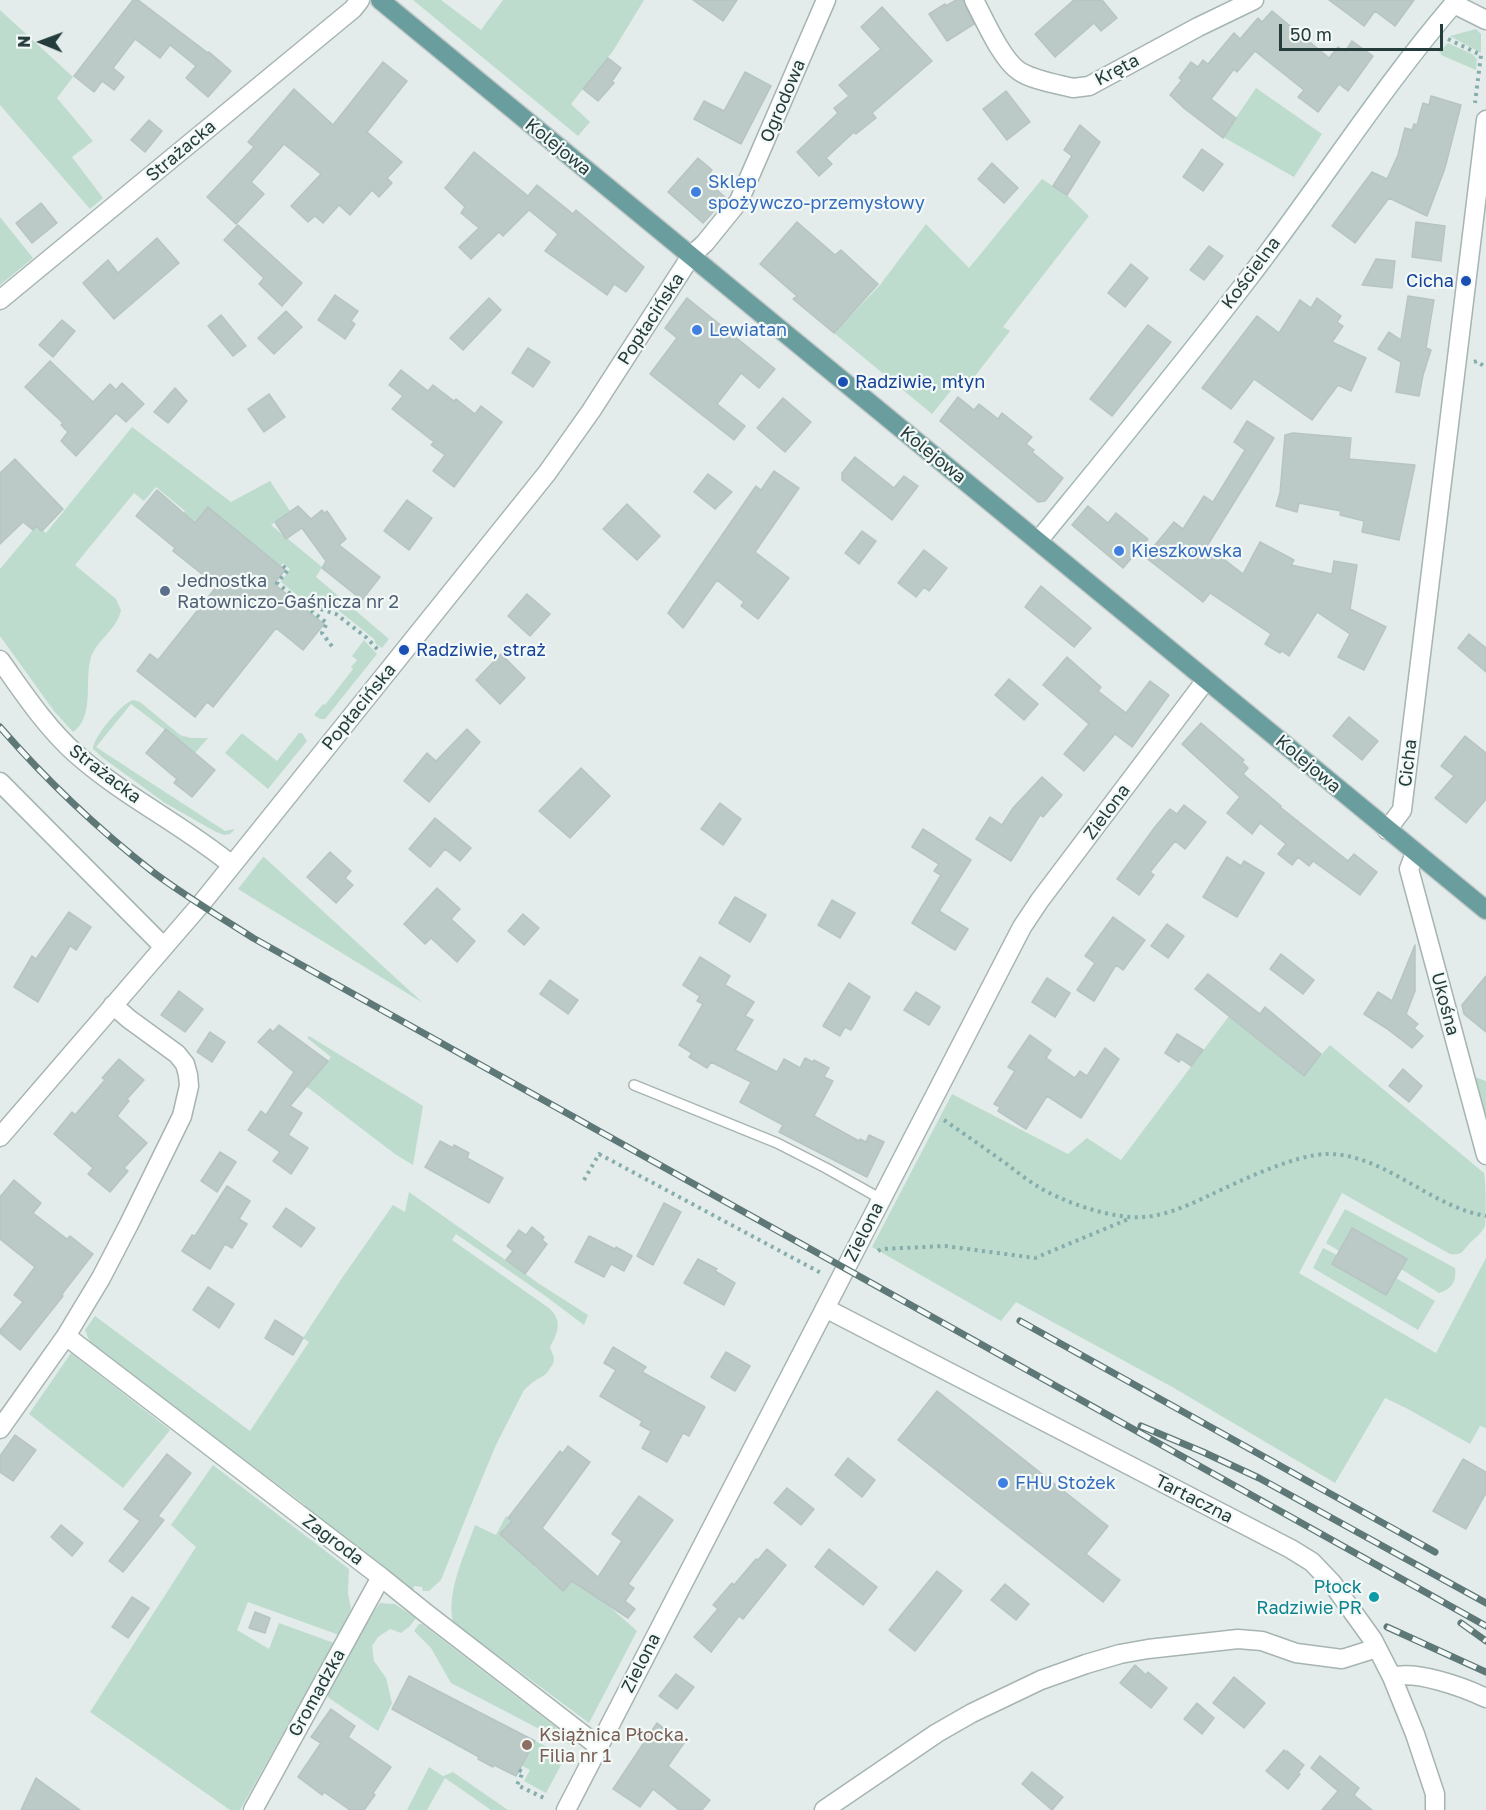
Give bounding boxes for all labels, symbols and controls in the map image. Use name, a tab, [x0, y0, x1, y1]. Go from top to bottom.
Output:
north arrow	[12, 12, 72, 72]
scale bar	[1282, 12, 1446, 50]
text: 50 m	[1290, 23, 1332, 45]
text: N	[14, 35, 34, 48]
street label: Kręta	[1091, 49, 1143, 91]
street label: Ogrodowa	[756, 56, 810, 146]
street label: Kolejowa	[521, 114, 595, 180]
street label: Strażacka	[142, 116, 220, 186]
place label: Sklep spożywczo-przemysłowy	[708, 171, 925, 213]
marker: Sklep spożywczo-przemysłowy	[689, 185, 703, 199]
street label: Kościelna	[1217, 233, 1285, 313]
street label: Popłacińska	[613, 269, 689, 369]
place label: Cicha	[1406, 270, 1454, 292]
marker: Cicha	[1459, 274, 1473, 288]
place label: Lewiatan	[709, 319, 787, 341]
marker: Lewiatan	[690, 323, 704, 337]
place label: Radziwie, młyn	[855, 371, 985, 393]
marker: Radziwie, młyn	[836, 375, 850, 389]
street label: Kolejowa	[896, 422, 970, 488]
place label: Kieszkowska	[1131, 540, 1242, 562]
marker: Kieszkowska	[1112, 544, 1126, 558]
place label: Jednostka Ratowniczo-Gaśnicza nr 2	[177, 570, 399, 612]
marker: Jednostka Ratowniczo-Gaśnicza nr 2	[158, 584, 172, 598]
place label: Radziwie, straż	[416, 639, 546, 661]
marker: Radziwie, straż	[397, 643, 411, 657]
street label: Popłacińska	[317, 659, 401, 755]
street label: Kolejowa	[1271, 730, 1345, 798]
street label: Cicha	[1394, 738, 1422, 788]
street label: Strażacka	[65, 740, 145, 808]
street label: Zielona	[1079, 780, 1135, 844]
street label: Ukośna	[1426, 970, 1464, 1038]
street label: Zielona	[840, 1199, 888, 1265]
street label: Tartaczna	[1151, 1470, 1237, 1528]
place label: FHU Stożek	[1015, 1472, 1116, 1494]
marker: FHU Stożek	[996, 1476, 1010, 1490]
street label: Zagroda	[298, 1510, 368, 1570]
place label: Płock Radziwie PR	[1256, 1576, 1362, 1618]
marker: Płock Radziwie PR	[1367, 1590, 1381, 1604]
street label: Zielona	[617, 1630, 665, 1696]
street label: Gromadzka	[284, 1645, 350, 1741]
place label: Książnica Płocka. Filia nr 1	[539, 1724, 689, 1766]
marker: Książnica Płocka. Filia nr 1	[520, 1738, 534, 1752]

